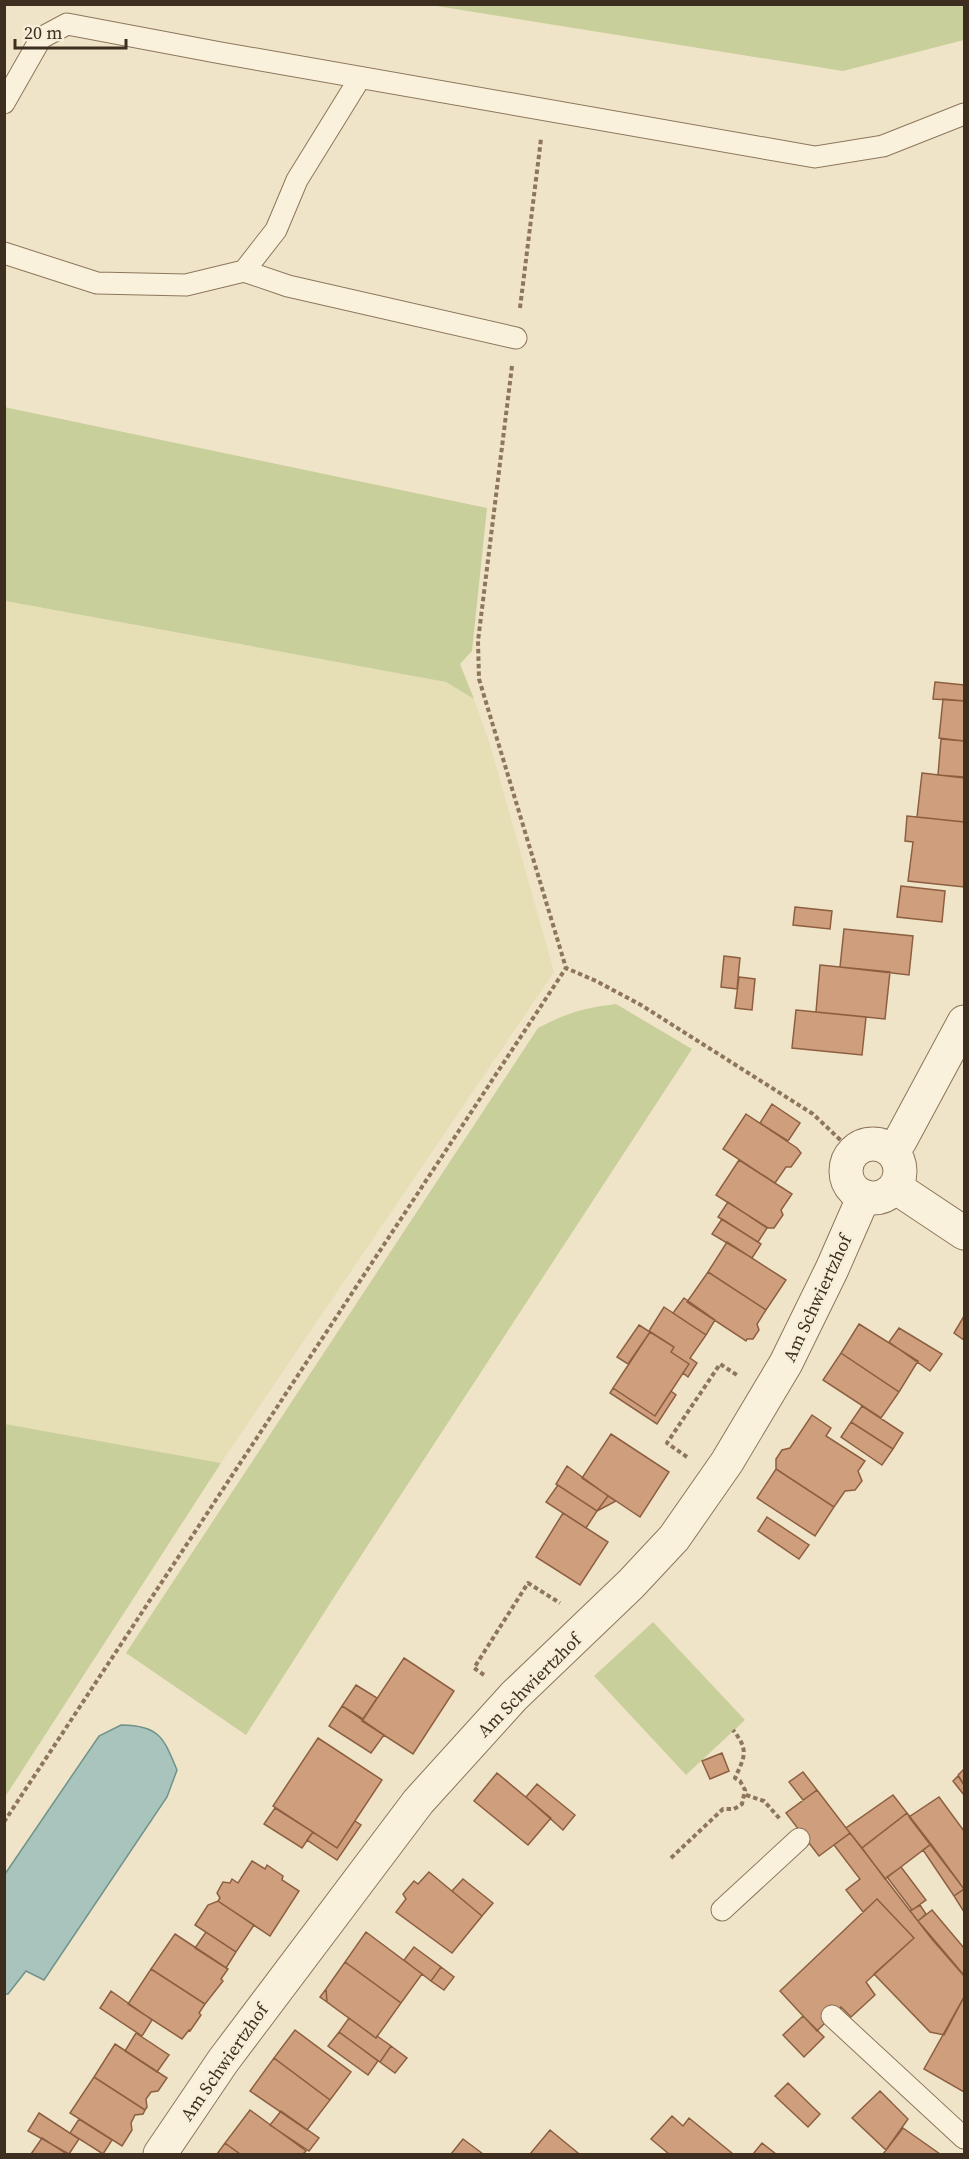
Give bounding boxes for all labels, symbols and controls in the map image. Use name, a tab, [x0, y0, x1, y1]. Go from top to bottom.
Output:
scale bar	[15, 12, 126, 50]
text: 20 m	[24, 20, 62, 45]
street label: Am Schwiertzhof	[777, 1229, 858, 1366]
street label: Am Schwiertzhof	[471, 1626, 588, 1743]
street label: Am Schwiertzhof	[174, 1997, 275, 2126]

